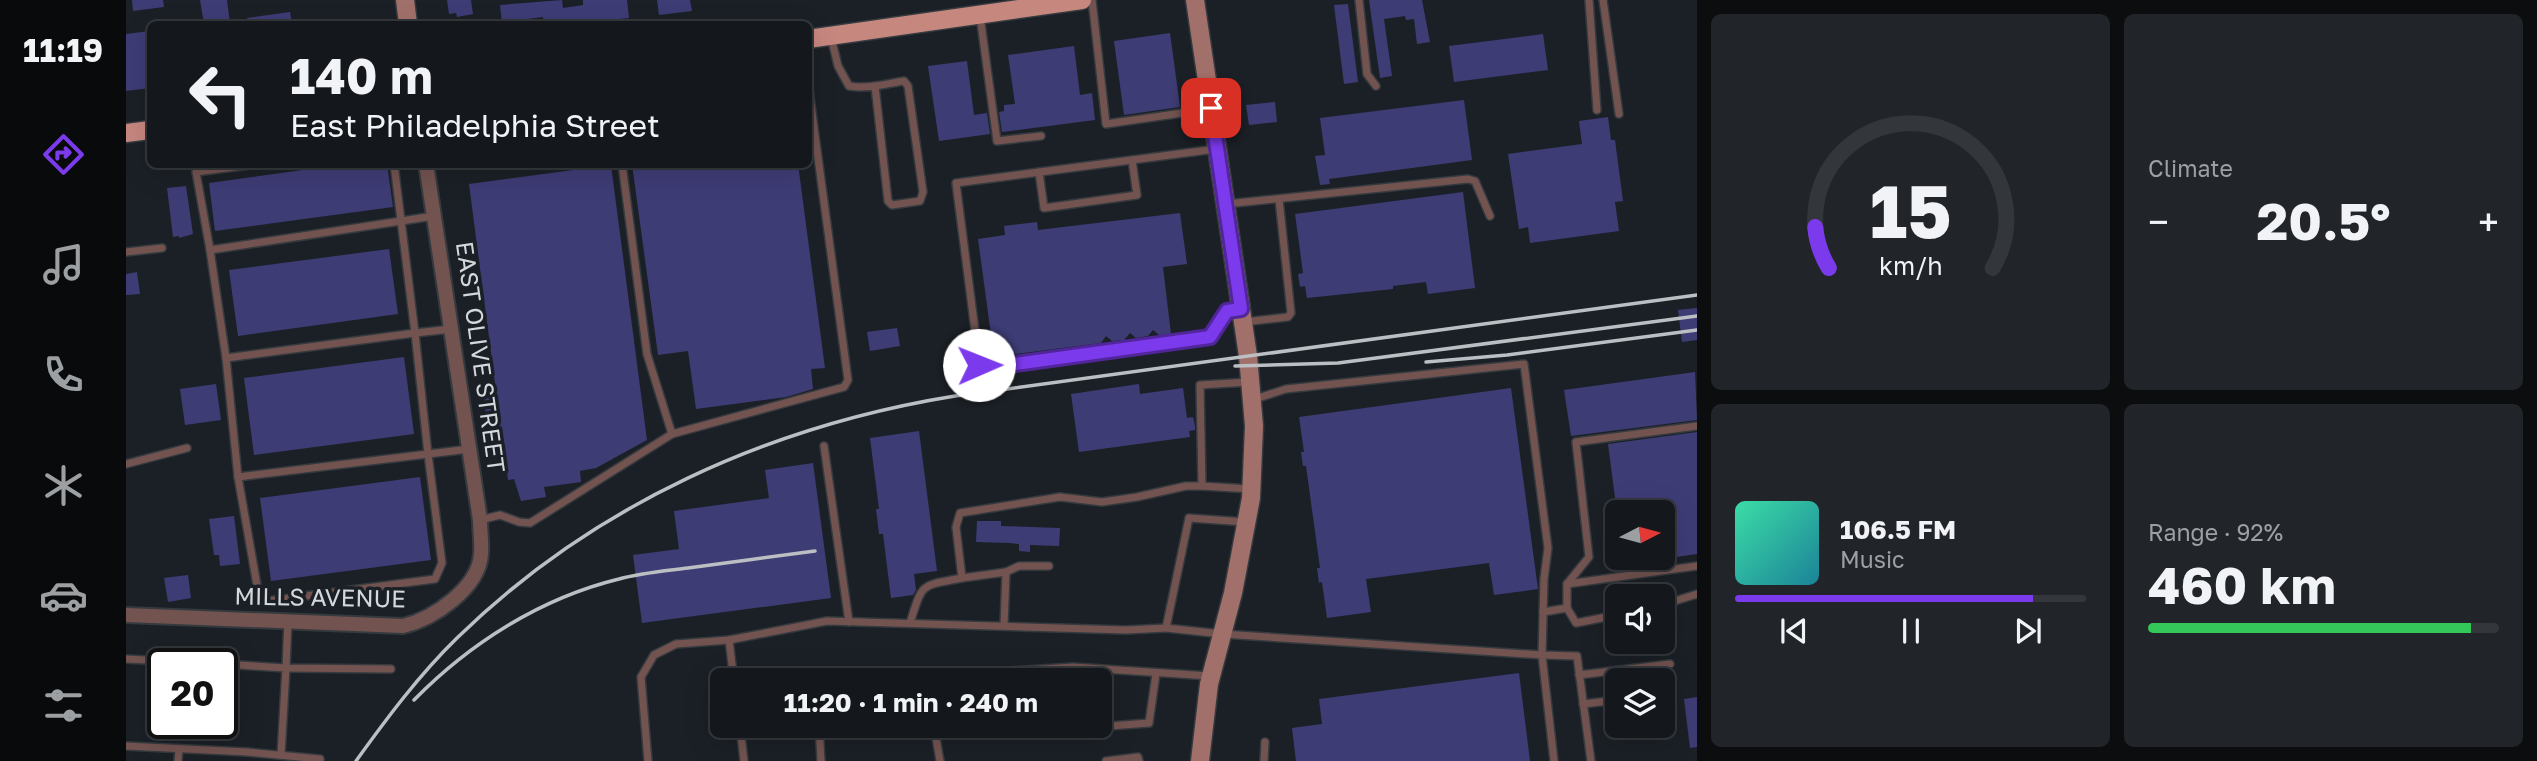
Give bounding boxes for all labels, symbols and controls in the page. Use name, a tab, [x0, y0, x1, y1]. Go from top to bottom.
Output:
text: 11:19	[23, 31, 103, 69]
text: 140 m	[290, 46, 433, 105]
icon: left	[175, 49, 266, 140]
pin	[1181, 78, 1241, 138]
icon: arrive	[1192, 89, 1230, 127]
text: East Philadelphia Street	[290, 106, 660, 144]
icon: directions	[39, 130, 88, 179]
text: Climate	[2148, 154, 2233, 182]
text: 15	[1870, 167, 1951, 254]
text: 20.5°	[2256, 189, 2391, 251]
text: −	[2148, 199, 2169, 244]
text: +	[2478, 199, 2499, 244]
street label: EAST OLIVE STREET	[451, 239, 512, 474]
icon: music	[39, 240, 88, 289]
text: km/h	[1879, 250, 1942, 281]
position arrow	[942, 328, 1016, 402]
icon: phone	[39, 350, 88, 399]
icon: climate	[39, 461, 88, 510]
north arrow	[1605, 500, 1675, 570]
map controls	[1605, 500, 1675, 738]
text: 106.5 FM	[1840, 514, 1956, 545]
text: Range · 92%	[2148, 518, 2283, 546]
text: Music	[1840, 545, 1905, 573]
text: 460 km	[2148, 553, 2336, 615]
icon: car	[39, 571, 88, 620]
street label: MILLS AVENUE	[234, 581, 406, 612]
button: sound	[1605, 584, 1675, 654]
icon: previous	[1775, 612, 1813, 650]
icon: pause	[1892, 612, 1930, 650]
icon: next	[2009, 612, 2047, 650]
speed limit sign: 20	[147, 648, 238, 739]
button: layers	[1605, 668, 1675, 738]
icon: filters	[39, 681, 88, 730]
text: 11:20 · 1 min · 240 m	[784, 687, 1038, 718]

